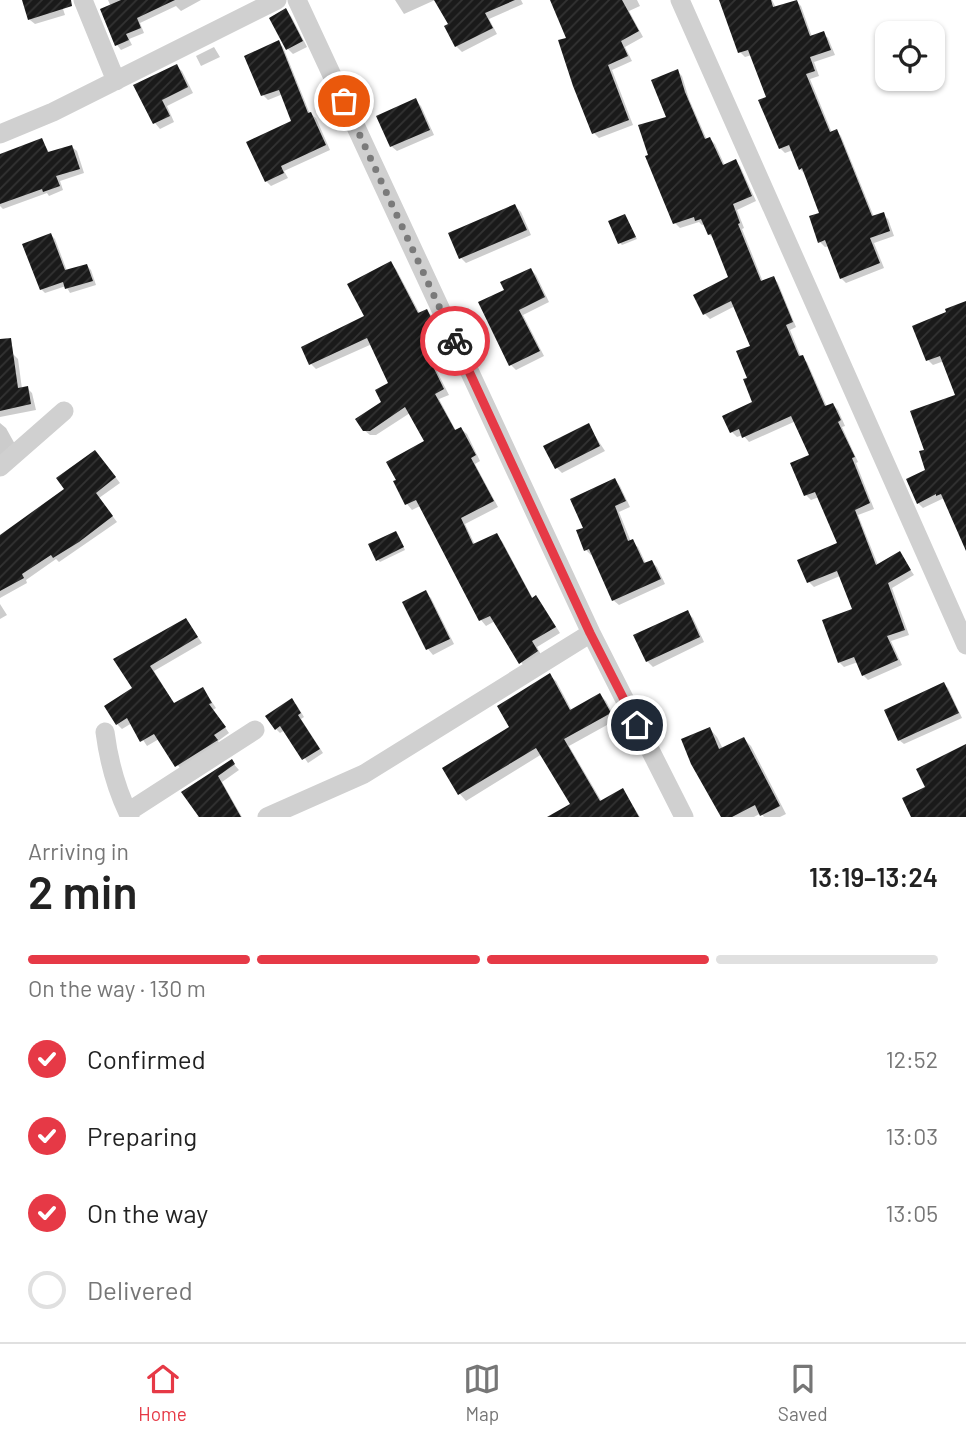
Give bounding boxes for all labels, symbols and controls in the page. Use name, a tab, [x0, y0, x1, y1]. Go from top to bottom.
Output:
map controls	[875, 21, 945, 91]
button: locate	[875, 21, 945, 91]
pin	[314, 71, 374, 131]
icon: bag	[325, 82, 363, 120]
courier	[420, 306, 490, 376]
icon: bike	[436, 322, 474, 360]
pin	[607, 695, 667, 755]
icon: home	[618, 706, 656, 744]
text: Arriving in	[28, 837, 129, 865]
text: 13:19–13:24	[809, 861, 938, 892]
text: 2 min	[28, 863, 137, 918]
text: On the way · 130 m	[28, 974, 206, 1002]
icon: check	[28, 1040, 66, 1078]
text: Confirmed	[87, 1043, 206, 1074]
text: 12:52	[886, 1045, 938, 1073]
icon: check	[28, 1117, 66, 1155]
text: Preparing	[87, 1120, 197, 1151]
text: 13:03	[885, 1122, 938, 1150]
icon: check	[28, 1194, 66, 1232]
text: On the way	[87, 1197, 208, 1228]
text: 13:05	[885, 1199, 938, 1227]
text: Delivered	[87, 1274, 193, 1305]
tab: Home	[138, 1360, 187, 1425]
tab: Map	[463, 1360, 501, 1425]
tab: Saved	[778, 1360, 828, 1425]

